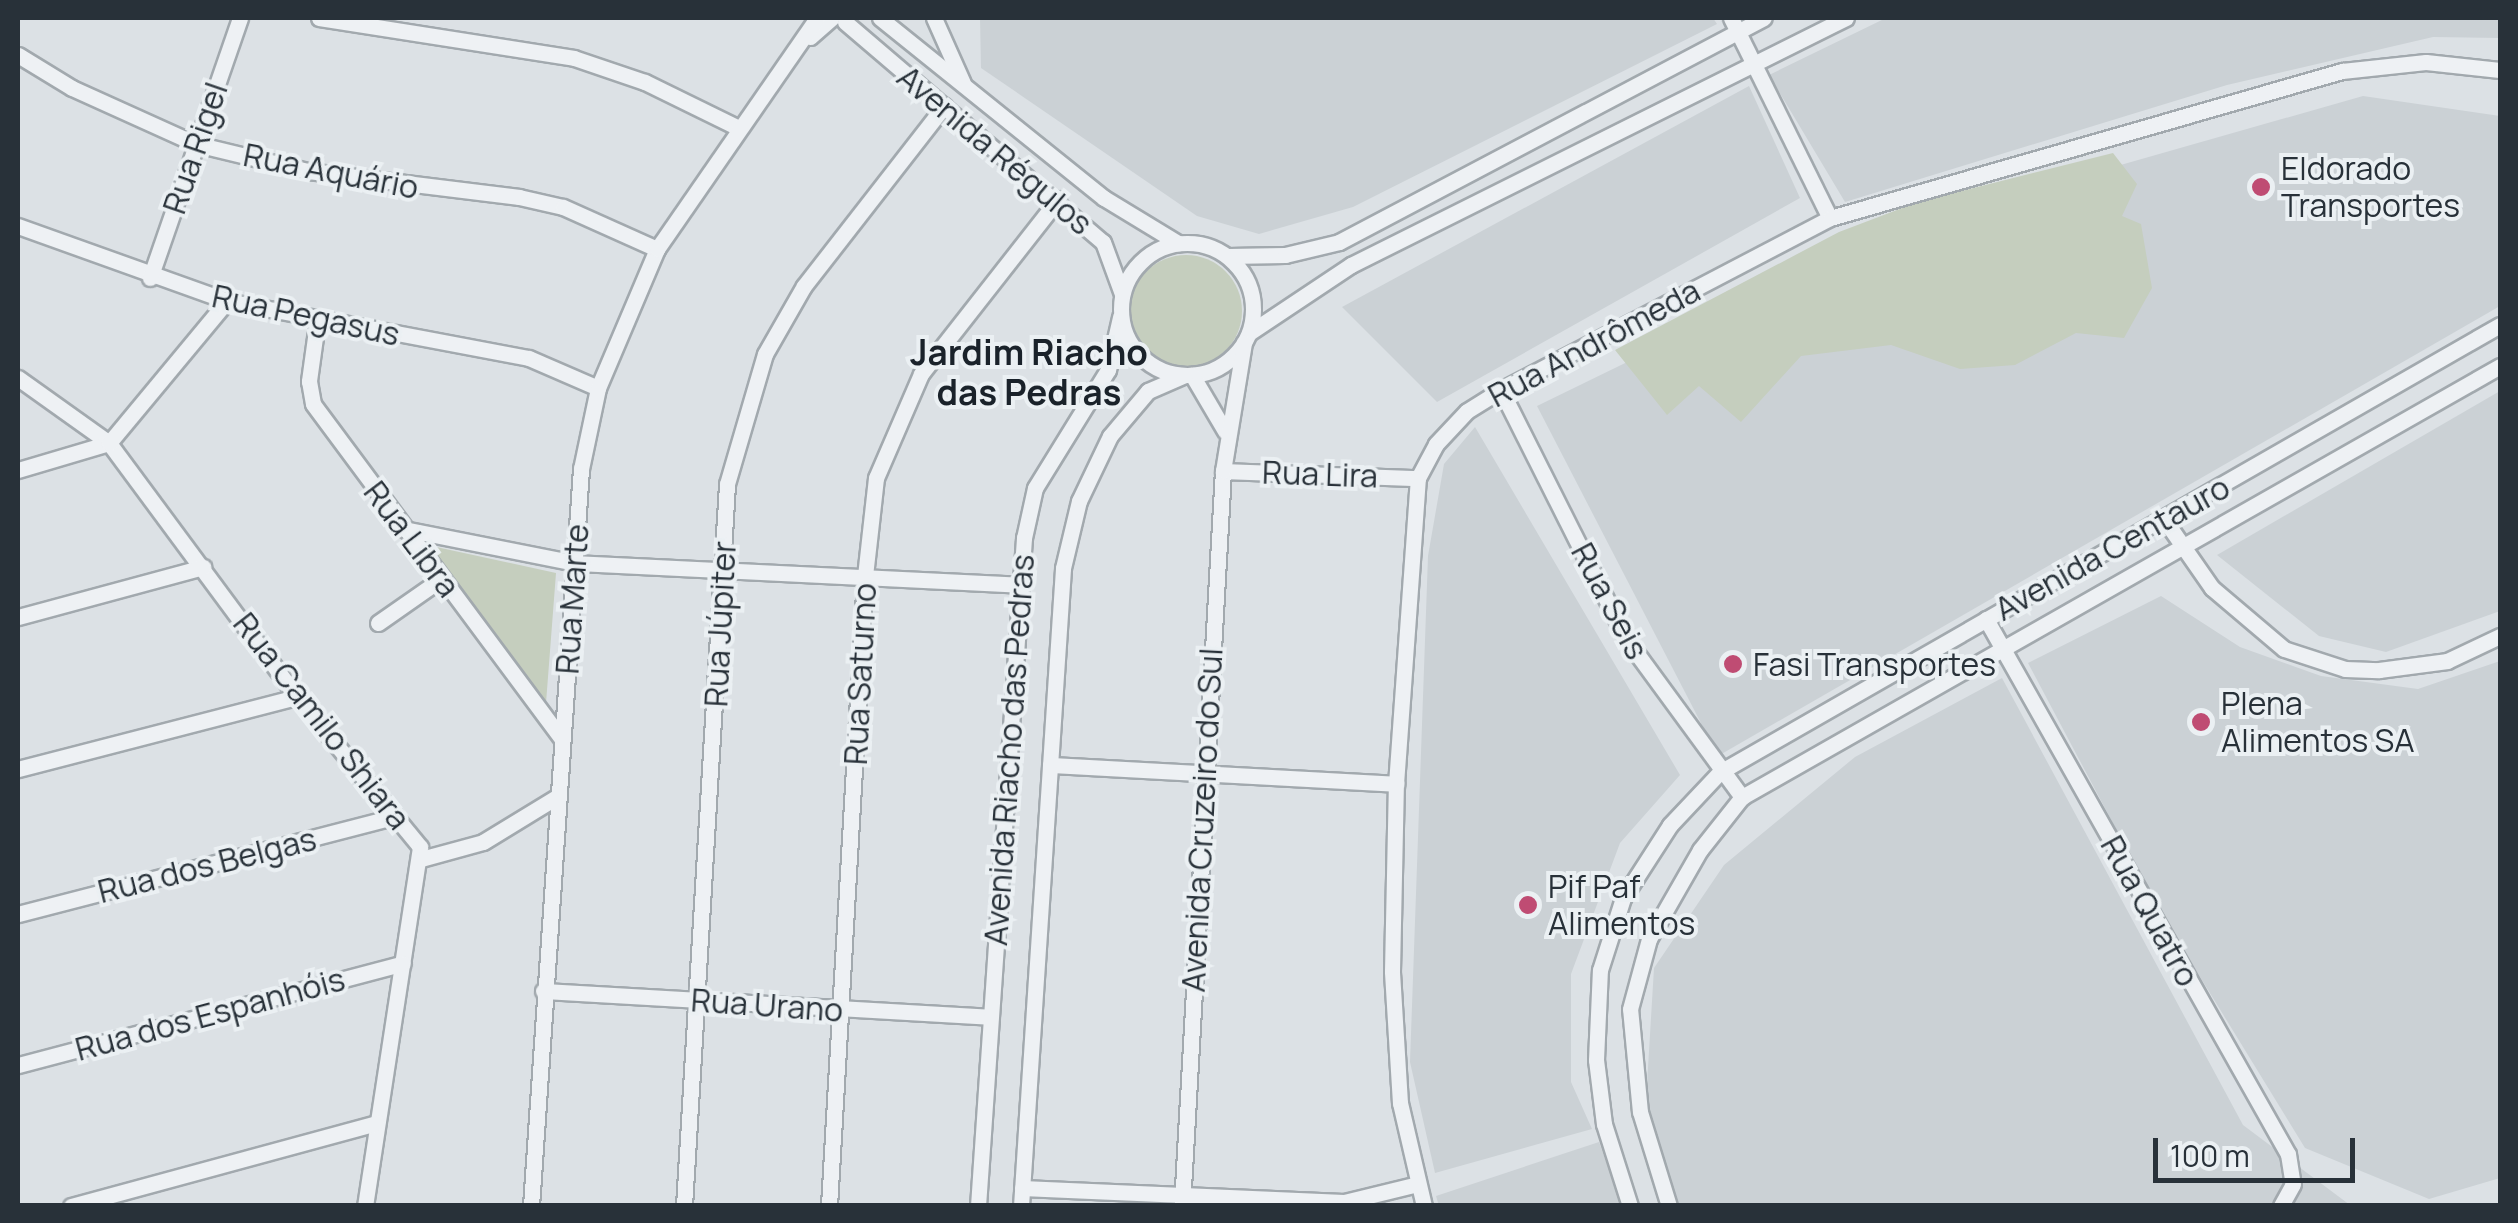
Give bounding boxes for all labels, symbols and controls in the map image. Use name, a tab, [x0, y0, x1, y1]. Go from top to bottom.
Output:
street label: Avenida Régulos	[890, 57, 1100, 243]
street label: Rua Rigel	[155, 77, 235, 219]
street label: Rua Aquário	[240, 135, 422, 207]
place label: Eldorado Transportes	[2281, 150, 2460, 225]
marker: Eldorado Transportes	[2250, 176, 2272, 198]
street label: Rua Andrômeda	[1482, 271, 1706, 415]
street label: Rua Pegasus	[209, 276, 403, 354]
district label: Jardim Riacho das Pedras	[910, 331, 1148, 413]
street label: Rua Lira	[1261, 453, 1379, 495]
street label: Avenida Centauro	[1988, 468, 2236, 628]
street label: Rua Libra	[356, 474, 468, 604]
street label: Rua Marte	[548, 523, 596, 675]
street label: Rua Seis	[1563, 536, 1657, 666]
street label: Rua Júpiter	[696, 540, 744, 708]
street label: Avenida Riacho das Pedras	[976, 553, 1042, 947]
street label: Rua Saturno	[836, 582, 884, 766]
street label: Rua Camilo Shiara	[226, 605, 418, 837]
place label: Fasi Transportes	[1753, 645, 1996, 683]
street label: Avenida Cruzeiro do Sul	[1174, 647, 1230, 993]
marker: Fasi Transportes	[1722, 653, 1744, 675]
place label: Plena Alimentos SA	[2221, 685, 2415, 760]
marker: Plena Alimentos SA	[2190, 711, 2212, 733]
street label: Rua dos Belgas	[94, 819, 320, 911]
street label: Rua Quatro	[2093, 829, 2207, 993]
place label: Pif Paf Alimentos	[1548, 868, 1695, 943]
marker: Pif Paf Alimentos	[1517, 894, 1539, 916]
street label: Rua dos Espanhóis	[71, 960, 349, 1068]
street label: Rua Urano	[690, 981, 844, 1029]
scale bar	[2158, 1118, 2360, 1180]
text: 100 m	[2170, 1135, 2250, 1176]

